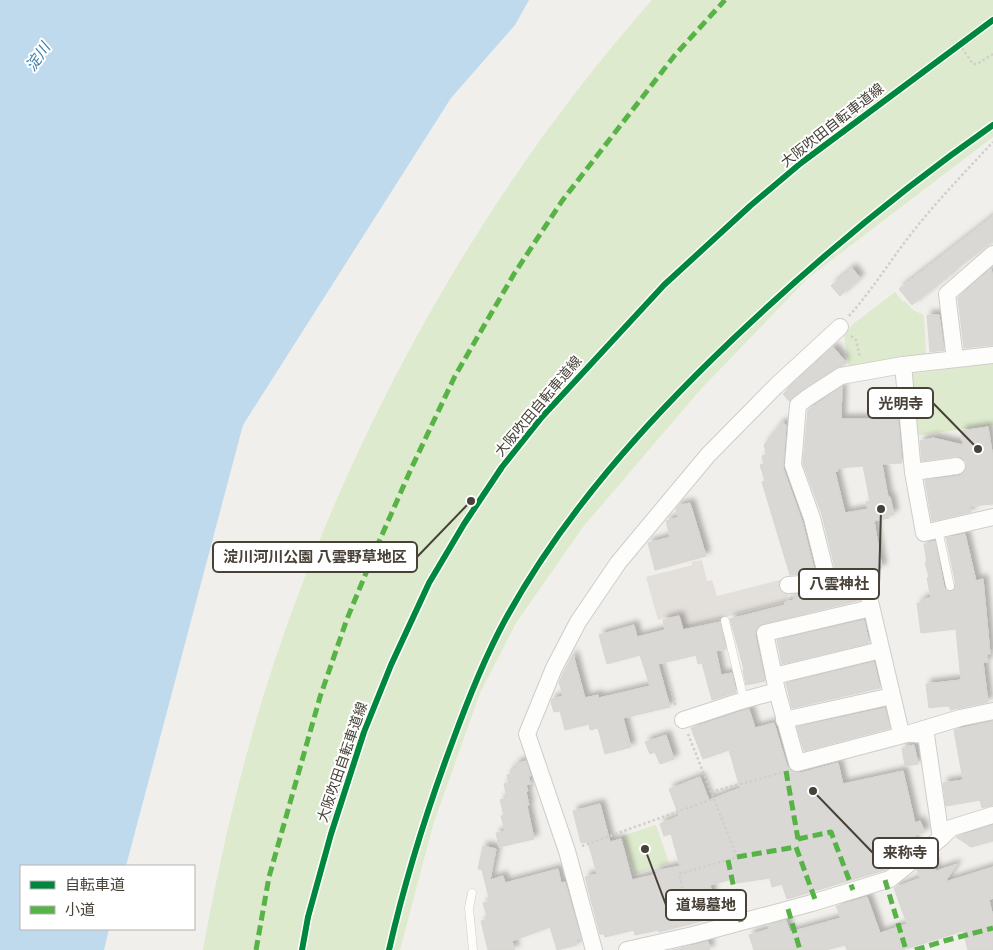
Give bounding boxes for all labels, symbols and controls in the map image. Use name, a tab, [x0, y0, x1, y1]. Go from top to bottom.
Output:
water label: 淀川	[22, 38, 55, 74]
street label: 大阪吹田自転車道線	[777, 80, 887, 170]
street label: 大阪吹田自転車道線	[491, 353, 585, 459]
callout: 光明寺	[868, 388, 933, 418]
text: 光明寺	[878, 395, 924, 413]
callout: 淀川河川公園 八雲野草地区	[213, 542, 417, 572]
text: 淀川河川公園 八雲野草地区	[223, 548, 407, 566]
callout: 八雲神社	[799, 569, 879, 599]
text: 八雲神社	[809, 575, 869, 593]
street label: 大阪吹田自転車道線	[314, 700, 370, 824]
callout: 来称寺	[873, 838, 938, 868]
text: 来称寺	[882, 844, 928, 862]
legend	[20, 865, 195, 930]
text: 自転車道	[65, 876, 125, 894]
callout: 道場墓地	[666, 890, 746, 920]
text: 道場墓地	[676, 896, 736, 914]
text: 小道	[65, 901, 95, 919]

